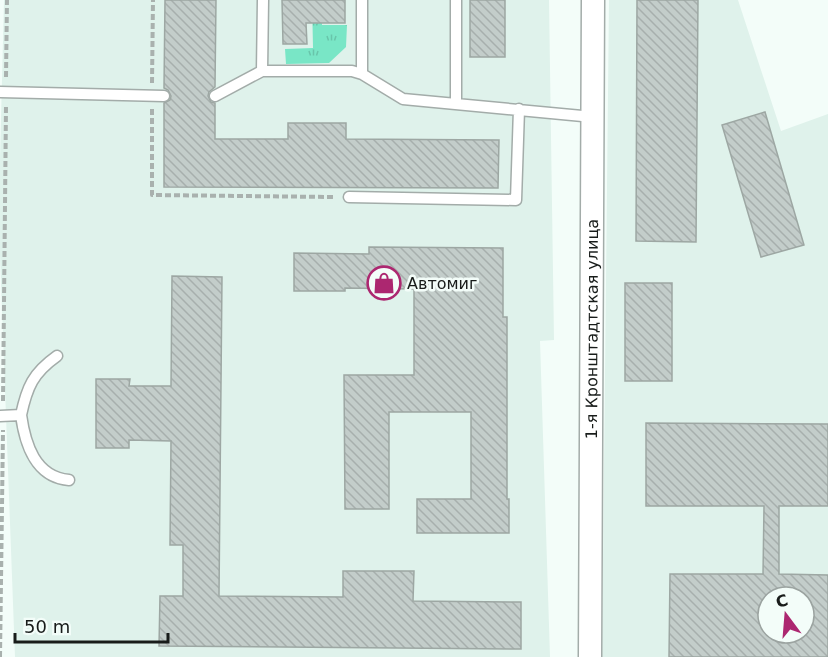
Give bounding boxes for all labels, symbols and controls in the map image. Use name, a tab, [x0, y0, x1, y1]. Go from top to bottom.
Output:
street label: 1-я Кронштадтская улица	[582, 219, 602, 439]
shop icon: Автомиг	[366, 265, 402, 301]
place label: Автомиг	[407, 274, 477, 293]
north arrow	[756, 585, 816, 645]
text: С	[774, 590, 790, 612]
scale bar	[15, 606, 168, 644]
text: 50 m	[24, 616, 70, 637]

